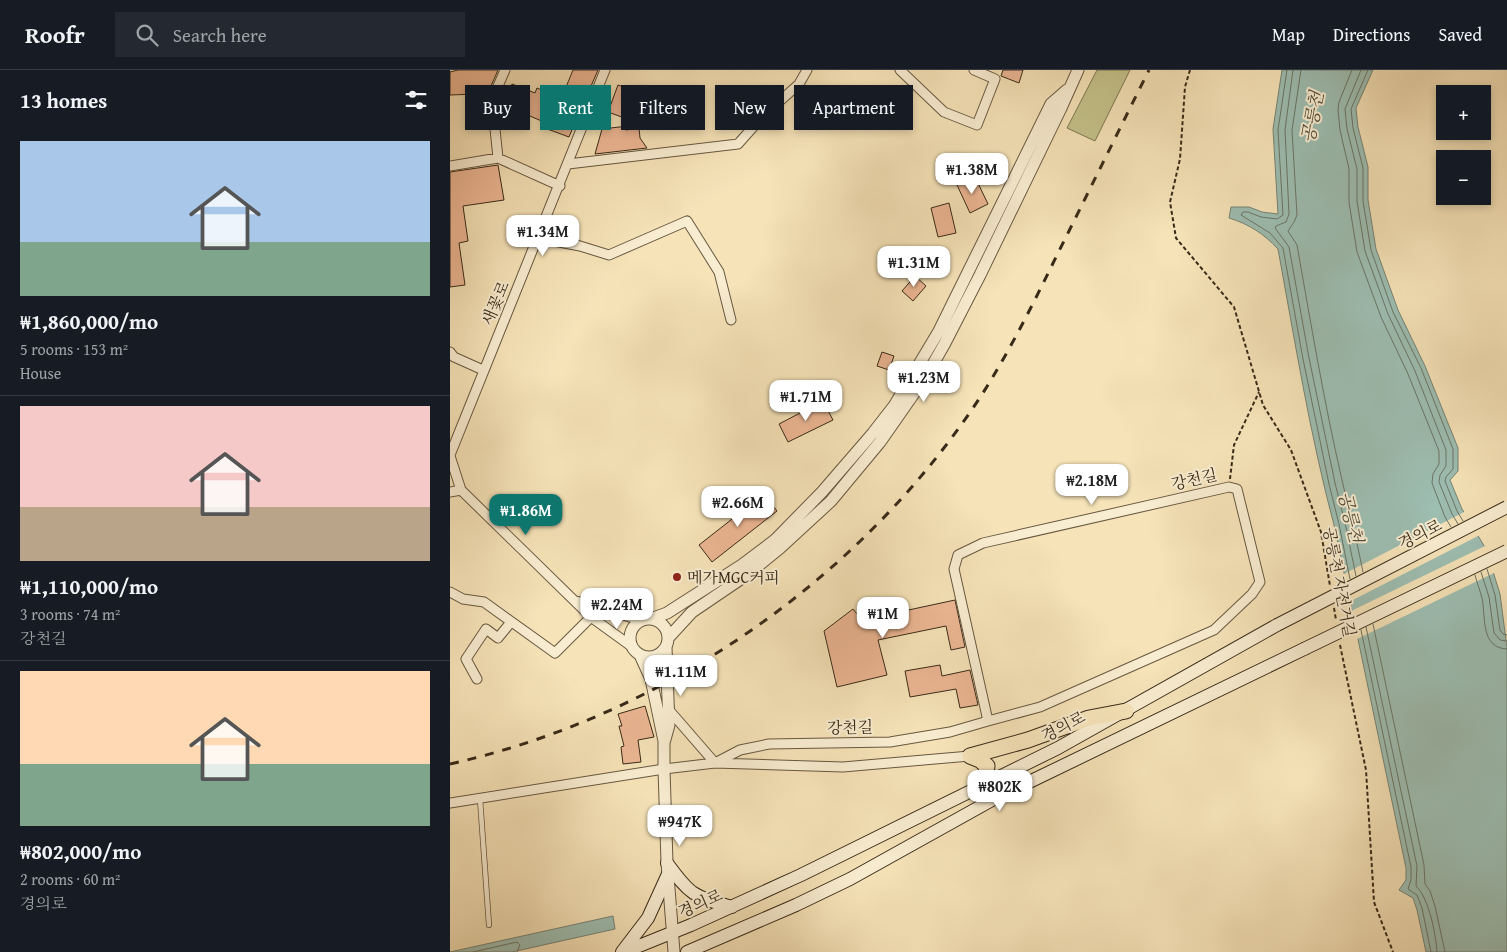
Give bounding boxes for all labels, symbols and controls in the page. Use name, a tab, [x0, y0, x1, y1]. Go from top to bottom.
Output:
search box	[115, 12, 465, 57]
text: Roofr	[25, 17, 85, 52]
icon: search	[133, 21, 161, 49]
text: Search here	[173, 21, 267, 49]
text: Map	[1272, 21, 1305, 48]
text: Directions	[1333, 21, 1410, 48]
text: Saved	[1438, 21, 1482, 48]
text: 13 homes	[20, 85, 107, 116]
chip: Buy	[465, 85, 530, 130]
chip: Rent	[540, 85, 611, 130]
chip: Filters	[621, 85, 705, 130]
chip: New	[715, 85, 784, 130]
chip: Apartment	[794, 85, 913, 130]
map controls	[1436, 85, 1491, 205]
button: +	[1436, 85, 1491, 140]
icon: filters	[402, 86, 430, 114]
water label: 공릉천	[1294, 87, 1331, 145]
button: −	[1436, 150, 1491, 205]
pin: ₩1.38M	[931, 152, 1013, 195]
text: ₩1.38M	[946, 157, 998, 181]
icon: home	[180, 173, 270, 263]
pin: ₩1.34M	[502, 214, 584, 257]
text: ₩1.34M	[517, 219, 569, 243]
pin: ₩1.31M	[873, 246, 955, 288]
text: ₩1.31M	[888, 250, 940, 274]
street label: 새꽃로	[475, 276, 515, 329]
text: ₩1,860,000/mo	[20, 306, 158, 337]
text: 5 rooms · 153 m²	[20, 337, 128, 361]
pin: ₩1.23M	[883, 360, 965, 403]
text: House	[20, 361, 61, 385]
text: ₩1.23M	[898, 365, 950, 389]
pin: ₩1.71M	[765, 380, 847, 422]
text: ₩1.71M	[780, 384, 832, 408]
icon: home	[180, 439, 270, 529]
street label: 강천길	[1169, 462, 1219, 496]
pin: ₩2.18M	[1051, 464, 1133, 506]
text: ₩2.18M	[1066, 468, 1118, 492]
pin: ₩2.66M	[697, 486, 779, 528]
water label: 공릉천	[1332, 488, 1371, 547]
text: ₩2.66M	[712, 490, 764, 514]
pin: ₩1.86M	[485, 494, 567, 536]
text: ₩1.86M	[500, 498, 552, 522]
street label: 경의로	[1394, 513, 1447, 555]
street label: 공릉천 자전거길	[1318, 525, 1362, 639]
place label: 메가MGC커피	[687, 565, 780, 589]
text: ₩1,110,000/mo	[20, 571, 158, 602]
marker: 메가MGC커피	[671, 571, 683, 583]
pin: ₩2.24M	[576, 588, 658, 630]
text: ₩2.24M	[591, 592, 643, 616]
pin: ₩1M	[859, 596, 907, 639]
text: ₩1M	[868, 601, 898, 625]
text: 3 rooms · 74 m²	[20, 602, 120, 626]
text: 강천길	[20, 626, 66, 650]
pin: ₩1.11M	[640, 654, 722, 697]
text: ₩1.11M	[655, 659, 707, 683]
icon: home	[180, 704, 270, 794]
street label: 경의로	[1037, 704, 1090, 747]
street label: 강천길	[827, 715, 873, 739]
pin: ₩802K	[965, 770, 1035, 812]
text: ₩802K	[978, 774, 1022, 798]
pin: ₩947K	[645, 804, 715, 847]
text: ₩947K	[658, 809, 702, 833]
text: ₩802,000/mo	[20, 836, 141, 867]
text: 2 rooms · 60 m²	[20, 867, 120, 891]
street label: 경의로	[674, 882, 727, 923]
text: 경의로	[20, 891, 66, 915]

